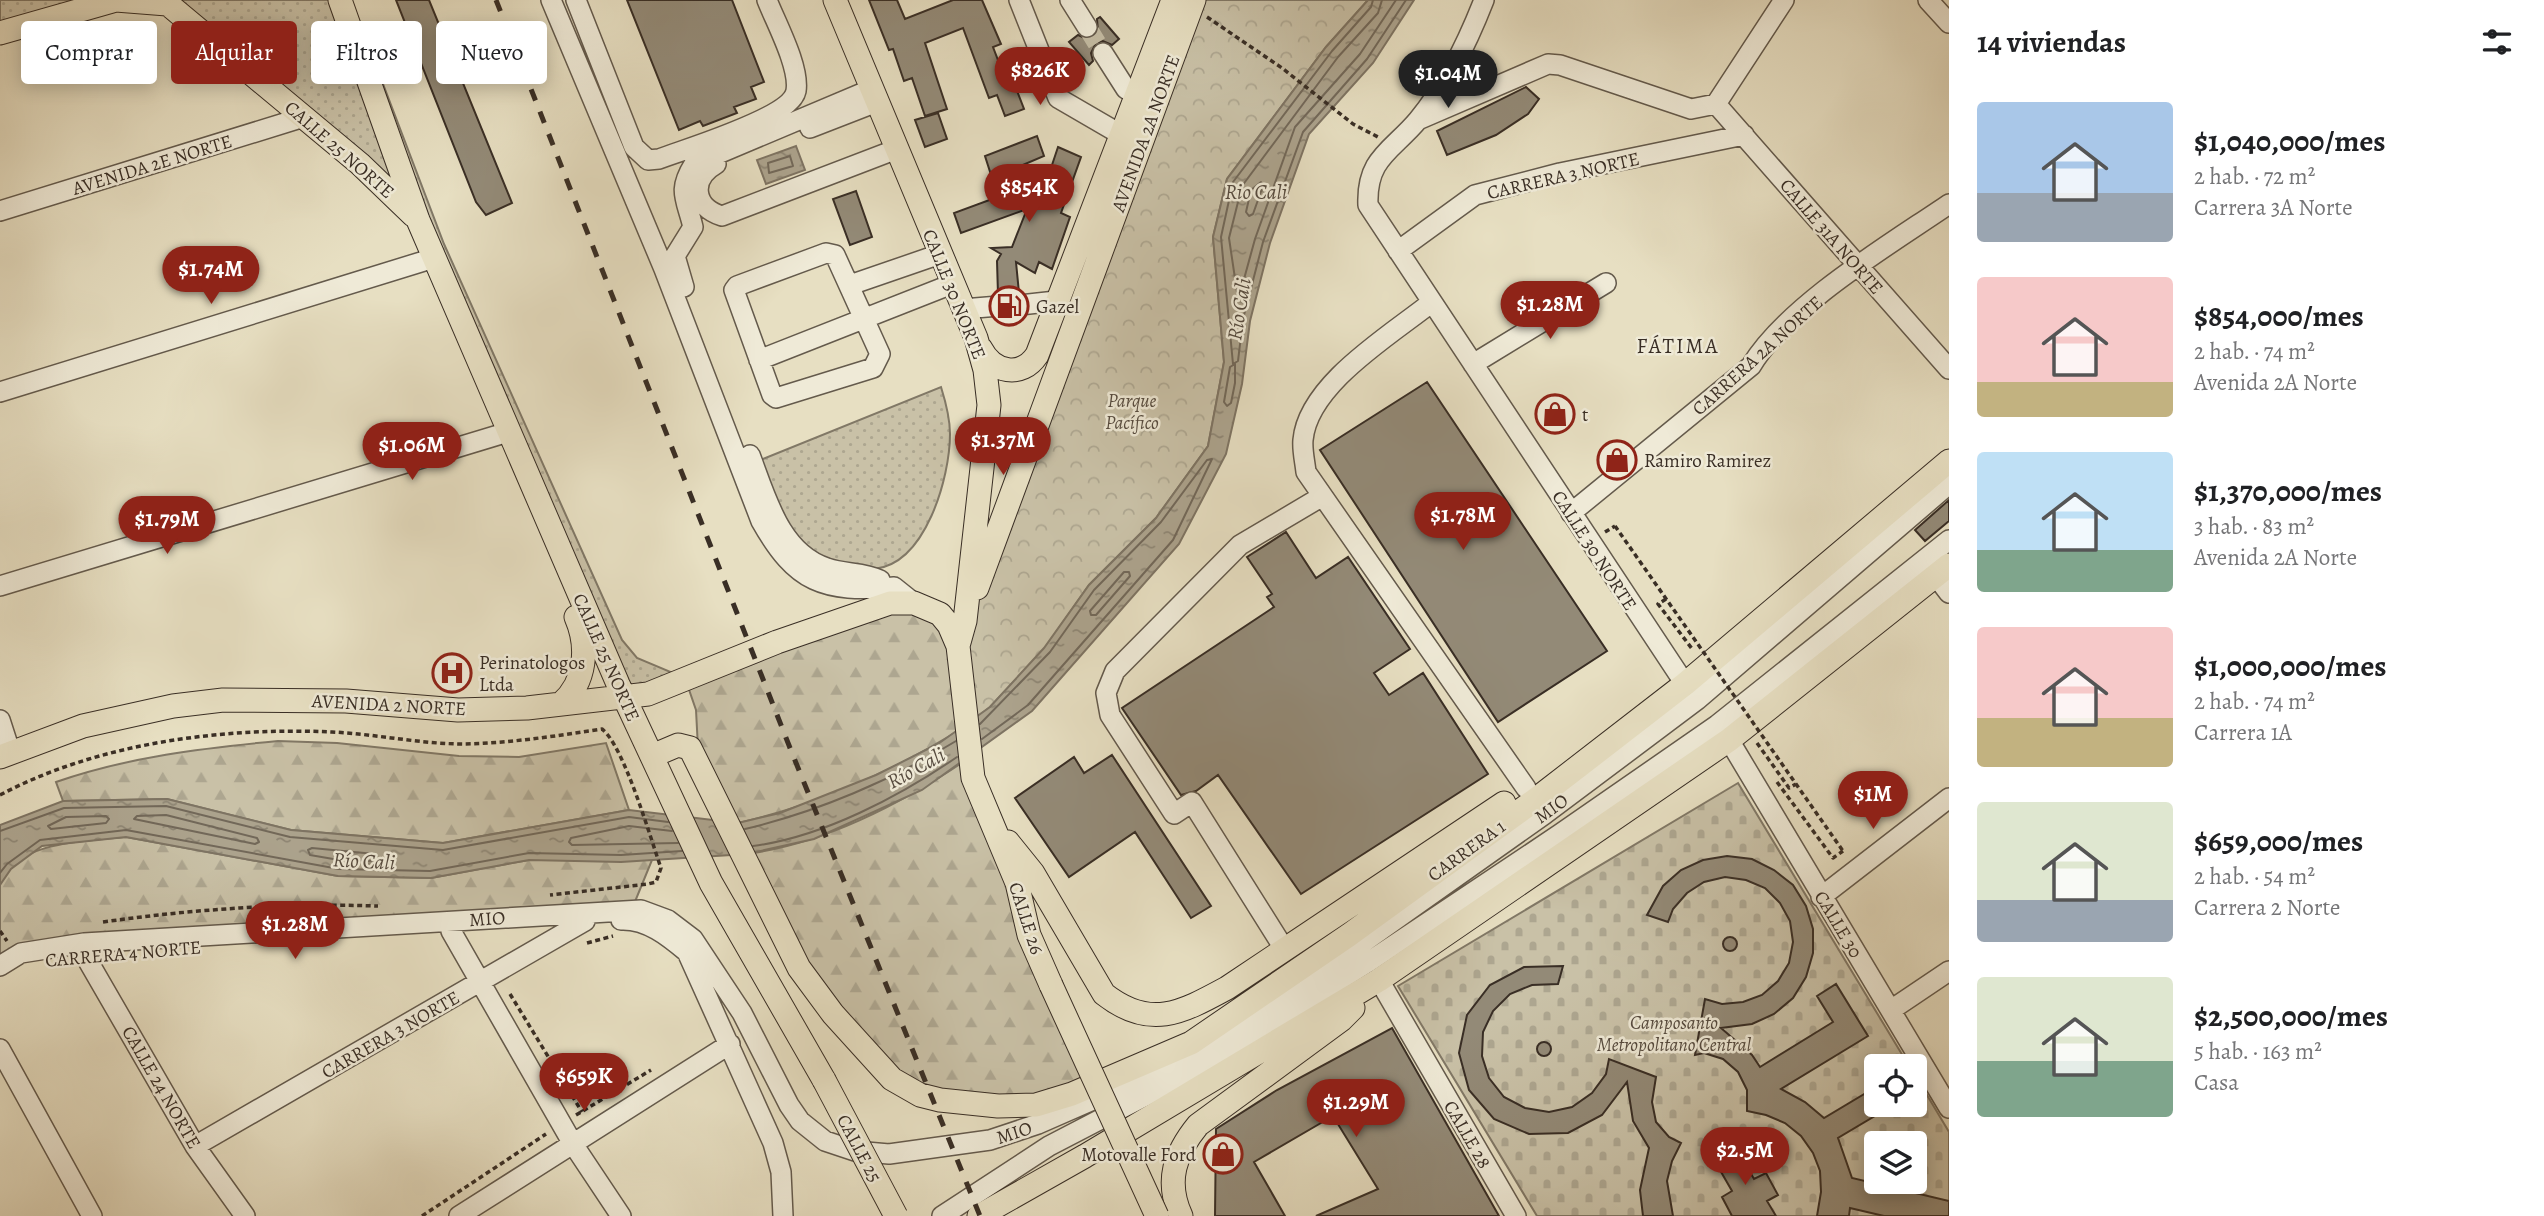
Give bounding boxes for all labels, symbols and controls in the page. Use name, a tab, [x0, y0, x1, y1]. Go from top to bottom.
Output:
chip: Comprar	[21, 21, 157, 84]
chip: Alquilar	[171, 21, 297, 84]
chip: Filtros	[311, 21, 422, 84]
chip: Nuevo	[436, 21, 547, 84]
text: 14 viviendas	[1977, 22, 2126, 62]
icon: filters	[2478, 23, 2516, 61]
pin: $826K	[991, 48, 1089, 107]
pin: $1.04M	[1391, 50, 1505, 110]
street label: AVENIDA 2A NORTE	[1105, 51, 1186, 217]
text: $826K	[1011, 54, 1069, 85]
text: $1.04M	[1415, 57, 1482, 88]
street label: CALLE 25 NORTE	[279, 95, 400, 205]
text: $1,040,000/mes	[2194, 121, 2386, 161]
street label: AVENIDA 2E NORTE	[68, 128, 235, 202]
icon: home	[2033, 130, 2117, 214]
street label: CARRERA 3 NORTE	[1484, 146, 1642, 206]
text: 2 hab. · 72 m²	[2194, 161, 2315, 192]
pin: $854K	[980, 164, 1078, 224]
text: $854K	[1000, 171, 1058, 202]
street label: CALLE 31A NORTE	[1774, 173, 1889, 300]
water label: Rio Cali	[1225, 178, 1287, 206]
text: Carrera 3A Norte	[2194, 192, 2352, 223]
street label: CALLE 30 NORTE	[916, 225, 992, 363]
pin: $1.74M	[154, 246, 268, 306]
text: $1.74M	[178, 253, 244, 284]
water label: Río Cali	[1220, 276, 1258, 342]
pin: $1.28M	[1493, 282, 1607, 341]
fuel station icon: Gazel	[988, 285, 1030, 327]
text: $1.28M	[1517, 288, 1583, 319]
street label: CARRERA 2A NORTE	[1687, 290, 1829, 422]
place label: Gazel	[1036, 294, 1080, 320]
text: $854,000/mes	[2194, 296, 2364, 336]
icon: home	[2033, 305, 2117, 389]
district label: FÁTIMA	[1636, 332, 1720, 360]
text: 2 hab. · 74 m²	[2194, 336, 2315, 367]
text: Avenida 2A Norte	[2194, 367, 2357, 398]
park label: Parque Pacífico	[1105, 388, 1159, 436]
shop icon: t	[1534, 393, 1576, 435]
place label: t	[1582, 402, 1588, 428]
pin: $1.37M	[946, 418, 1060, 477]
pin: $1.06M	[355, 422, 469, 482]
text: $1.37M	[971, 424, 1035, 455]
text: $1.06M	[379, 429, 445, 460]
shop icon: Ramiro Ramirez	[1596, 439, 1638, 481]
place label: Ramiro Ramirez	[1644, 448, 1771, 474]
text: $1,370,000/mes	[2194, 471, 2382, 511]
icon: home	[2033, 480, 2117, 564]
street label: CALLE 30 NORTE	[1546, 485, 1643, 616]
pin: $1.78M	[1406, 492, 1520, 552]
pin: $1.79M	[110, 496, 224, 556]
text: $1.78M	[1430, 499, 1496, 530]
text: $1.79M	[134, 503, 200, 534]
text: 3 hab. · 83 m²	[2194, 511, 2314, 542]
text: Avenida 2A Norte	[2194, 542, 2357, 573]
street label: CALLE 25 NORTE	[566, 589, 646, 725]
text: $1,000,000/mes	[2194, 646, 2387, 686]
place label: Perinatologos Ltda	[479, 650, 585, 698]
hospital icon: Perinatologos Ltda	[431, 652, 473, 694]
icon: home	[2033, 655, 2117, 739]
text: 2 hab. · 74 m²	[2194, 686, 2315, 717]
street label: AVENIDA 2 NORTE	[310, 688, 467, 722]
text: Carrera 1A	[2194, 717, 2292, 748]
water label: Río Cali	[882, 741, 950, 795]
pin: $1M	[1839, 772, 1907, 831]
text: $1M	[1854, 778, 1892, 809]
street label: MIO	[1529, 788, 1574, 830]
street label: CARRERA 1	[1422, 813, 1511, 888]
text: $659,000/mes	[2194, 821, 2363, 861]
icon: home	[2033, 830, 2117, 914]
water label: Río Cali	[332, 845, 396, 877]
text: 2 hab. · 54 m²	[2194, 861, 2315, 892]
street label: CALLE 26	[1002, 879, 1050, 958]
street label: CALLE 30	[1808, 886, 1868, 963]
text: Carrera 2 Norte	[2194, 892, 2340, 923]
pin: $1.28M	[238, 902, 352, 961]
street label: MIO	[468, 905, 506, 933]
text: $1.28M	[262, 908, 328, 939]
street label: CARRERA 4 NORTE	[44, 934, 202, 974]
street label: CARRERA 3 NORTE	[317, 985, 464, 1085]
text: $2,500,000/mes	[2194, 996, 2388, 1036]
icon: home	[2033, 1005, 2117, 1089]
park label: Camposanto Metropolitano Central	[1597, 1010, 1752, 1058]
street label: CALLE 24 NORTE	[115, 1021, 207, 1154]
text: 5 hab. · 163 m²	[2194, 1036, 2322, 1067]
pin: $659K	[535, 1054, 633, 1113]
map controls	[1864, 1054, 1927, 1194]
button: locate	[1864, 1054, 1927, 1117]
text: $659K	[555, 1060, 613, 1091]
text: Casa	[2194, 1067, 2239, 1098]
pin: $1.29M	[1299, 1080, 1413, 1139]
text: $1.29M	[1323, 1086, 1389, 1117]
street label: CALLE 28	[1437, 1096, 1497, 1173]
street label: CALLE 25	[830, 1110, 888, 1187]
street label: MIO	[993, 1115, 1035, 1151]
pin: $2.5M	[1696, 1128, 1794, 1187]
button: layers	[1864, 1131, 1927, 1194]
shop icon: Motovalle Ford	[1202, 1133, 1244, 1175]
text: $2.5M	[1716, 1134, 1774, 1165]
place label: Motovalle Ford	[1081, 1142, 1197, 1168]

